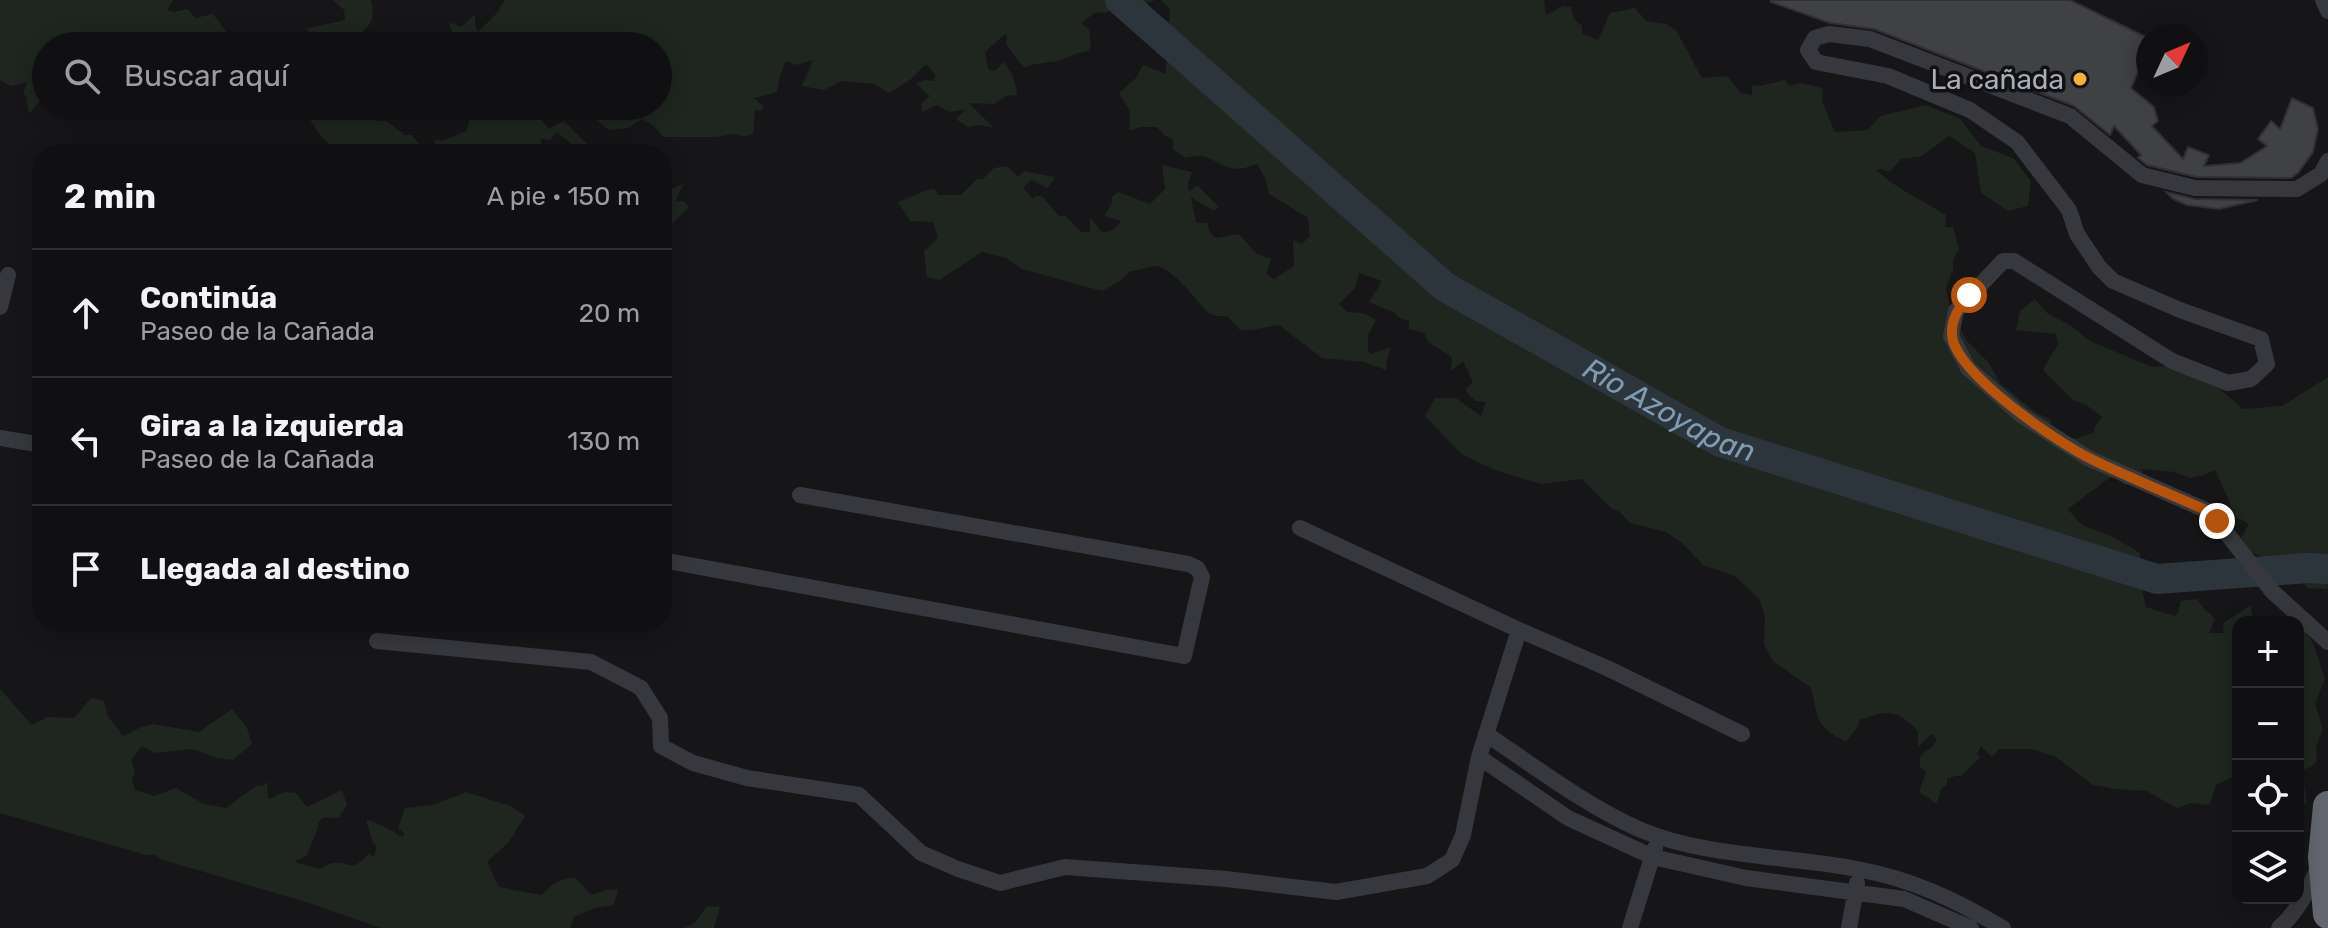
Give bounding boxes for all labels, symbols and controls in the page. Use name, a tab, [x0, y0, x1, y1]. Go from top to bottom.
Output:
north arrow	[2136, 24, 2208, 96]
search box	[32, 32, 672, 120]
icon: search	[60, 54, 104, 98]
text: Buscar aquí	[124, 58, 288, 94]
place label: La cañada	[1930, 63, 2064, 96]
marker: La cañada	[2071, 70, 2089, 88]
text: 2 min	[64, 176, 156, 217]
text: A pie · 150 m	[487, 181, 640, 212]
route start	[1951, 277, 1987, 313]
text: Continúa	[140, 280, 277, 316]
icon: ahead	[64, 291, 108, 335]
text: 20 m	[579, 298, 640, 329]
text: Paseo de la Cañada	[140, 316, 375, 347]
water label: Rio Azoyapan	[1577, 350, 1760, 470]
text: Gira a la izquierda	[140, 408, 404, 444]
icon: left	[64, 419, 108, 463]
text: 130 m	[567, 426, 640, 457]
text: Paseo de la Cañada	[140, 444, 375, 475]
route end	[2199, 503, 2235, 539]
icon: arrive	[64, 547, 108, 591]
text: Llegada al destino	[140, 551, 410, 587]
map controls	[2232, 616, 2304, 904]
button: +	[2232, 616, 2304, 688]
button: −	[2232, 688, 2304, 760]
button: locate	[2232, 760, 2304, 832]
button: layers	[2232, 832, 2304, 904]

